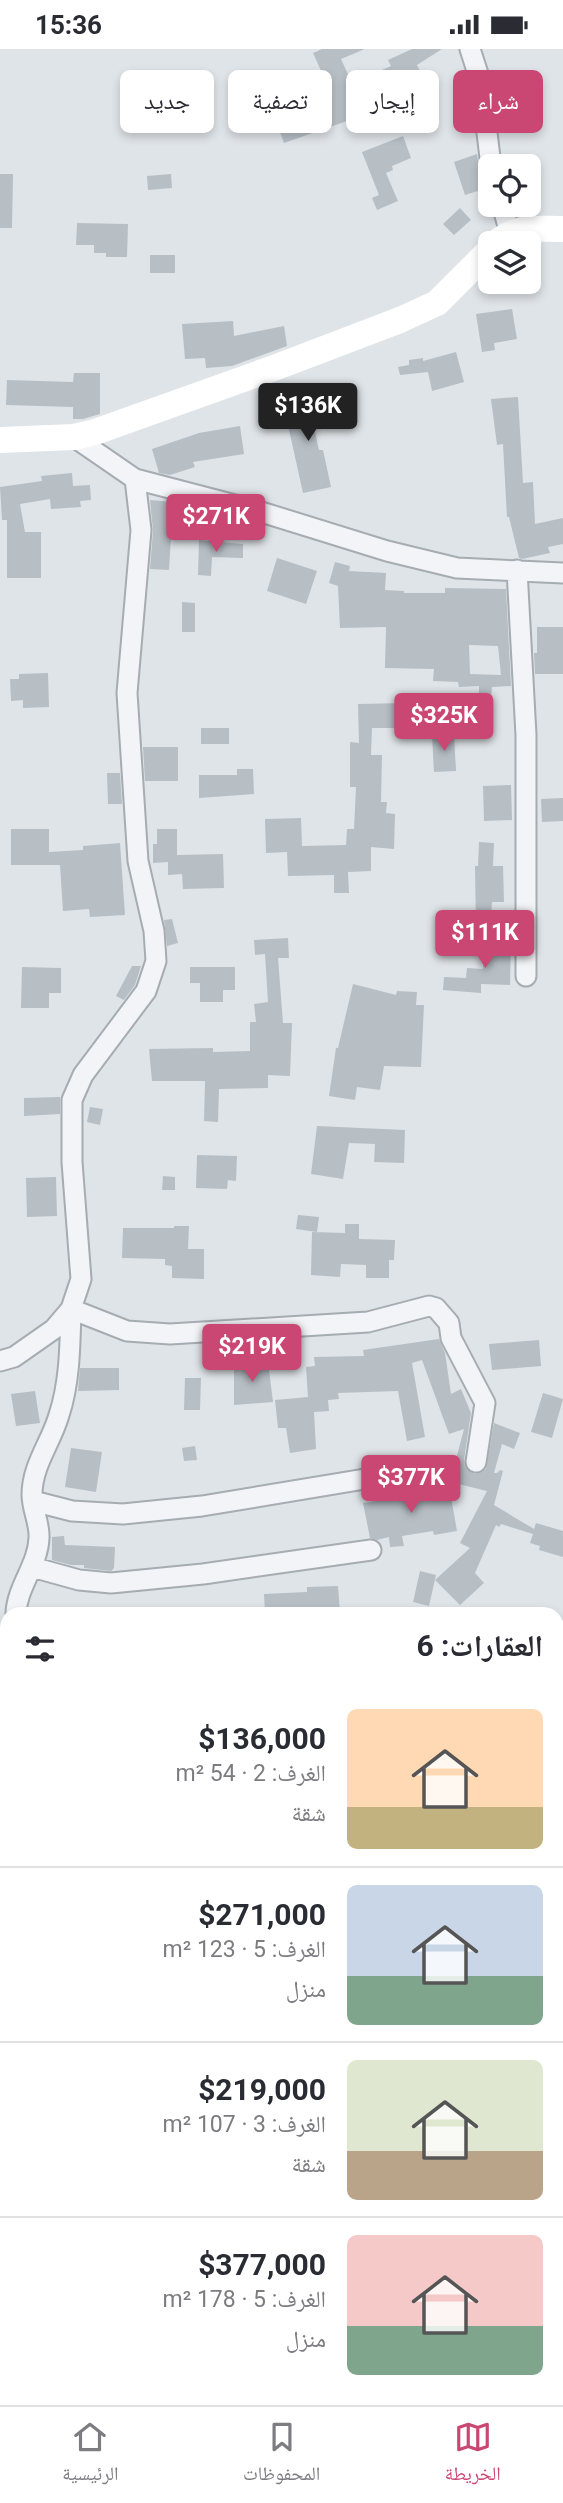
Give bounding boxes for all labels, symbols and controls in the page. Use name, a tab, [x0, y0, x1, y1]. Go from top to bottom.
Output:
text: 15:36	[35, 10, 102, 40]
chip: جديد	[120, 70, 214, 133]
chip: تصفية	[228, 70, 332, 133]
chip: إيجار	[346, 70, 439, 133]
chip: شراء	[453, 70, 543, 133]
map controls	[478, 154, 541, 294]
button: locate	[478, 154, 541, 217]
button: layers	[478, 231, 541, 294]
pin: $136K	[259, 383, 357, 443]
text: $136K	[274, 392, 342, 419]
pin: $271K	[167, 495, 265, 554]
text: $271K	[182, 503, 250, 530]
pin: $325K	[395, 693, 493, 753]
text: $325K	[410, 702, 478, 729]
pin: $111K	[436, 911, 534, 970]
text: $111K	[451, 919, 519, 946]
pin: $219K	[203, 1325, 301, 1384]
text: $219K	[218, 1333, 286, 1360]
pin: $377K	[362, 1455, 460, 1515]
text: $377K	[377, 1464, 445, 1491]
text: العقارات: 6	[416, 1628, 543, 1663]
icon: filters	[21, 1630, 59, 1668]
text: $136,000	[198, 1721, 326, 1756]
icon: home	[403, 1737, 487, 1821]
text: الغرف: 2 · 54 m²	[176, 1760, 326, 1787]
text: شقة	[292, 1800, 326, 1827]
text: $271,000	[198, 1897, 326, 1932]
icon: home	[403, 1913, 487, 1997]
text: الغرف: 5 · 123 m²	[163, 1936, 326, 1963]
text: منزل	[286, 1976, 326, 2003]
text: $219,000	[198, 2072, 326, 2107]
icon: home	[403, 2088, 487, 2172]
text: الغرف: 3 · 107 m²	[163, 2111, 326, 2138]
text: شقة	[292, 2151, 326, 2178]
text: $377,000	[198, 2247, 326, 2282]
icon: home	[403, 2263, 487, 2347]
text: الغرف: 5 · 178 m²	[163, 2286, 326, 2313]
text: منزل	[286, 2326, 326, 2353]
tab: الرئيسية	[62, 2418, 119, 2492]
tab: المحفوظات	[243, 2418, 320, 2492]
tab: الخريطة	[445, 2418, 501, 2492]

